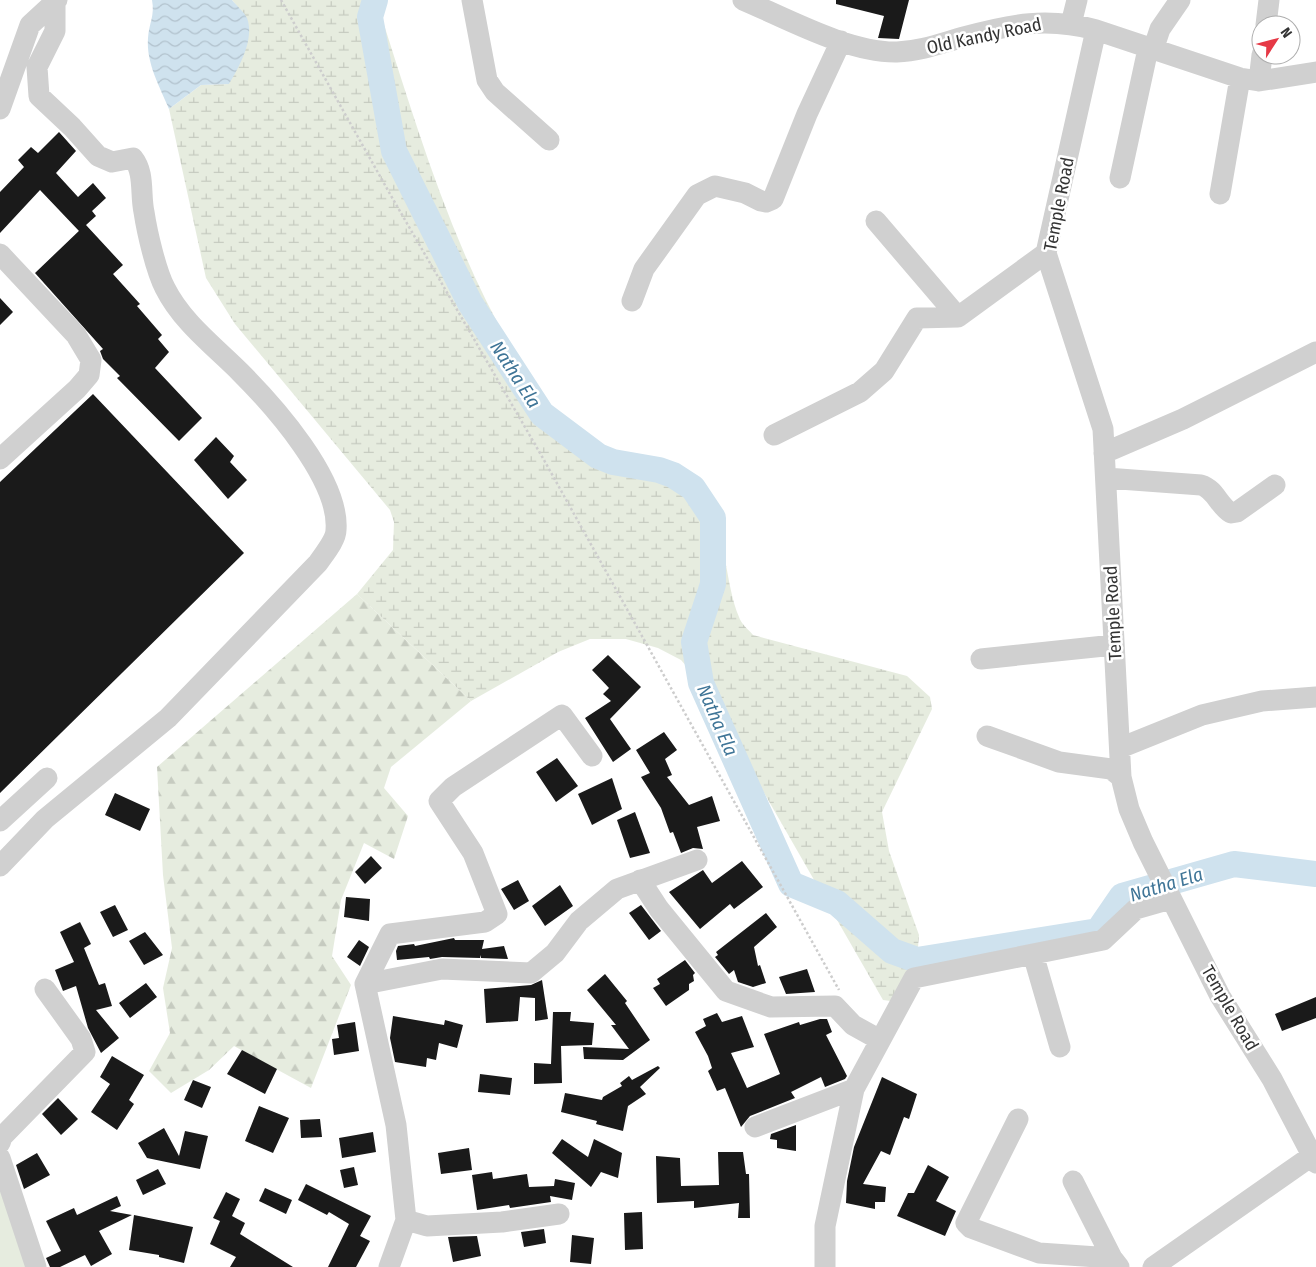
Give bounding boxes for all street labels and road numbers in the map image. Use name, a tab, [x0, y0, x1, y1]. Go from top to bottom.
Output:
street label: Old Kandy Road	[925, 13, 1043, 59]
street label: Temple Road	[1039, 155, 1079, 253]
street label: Temple Road	[1100, 565, 1126, 661]
street label: Temple Road	[1197, 961, 1263, 1055]

